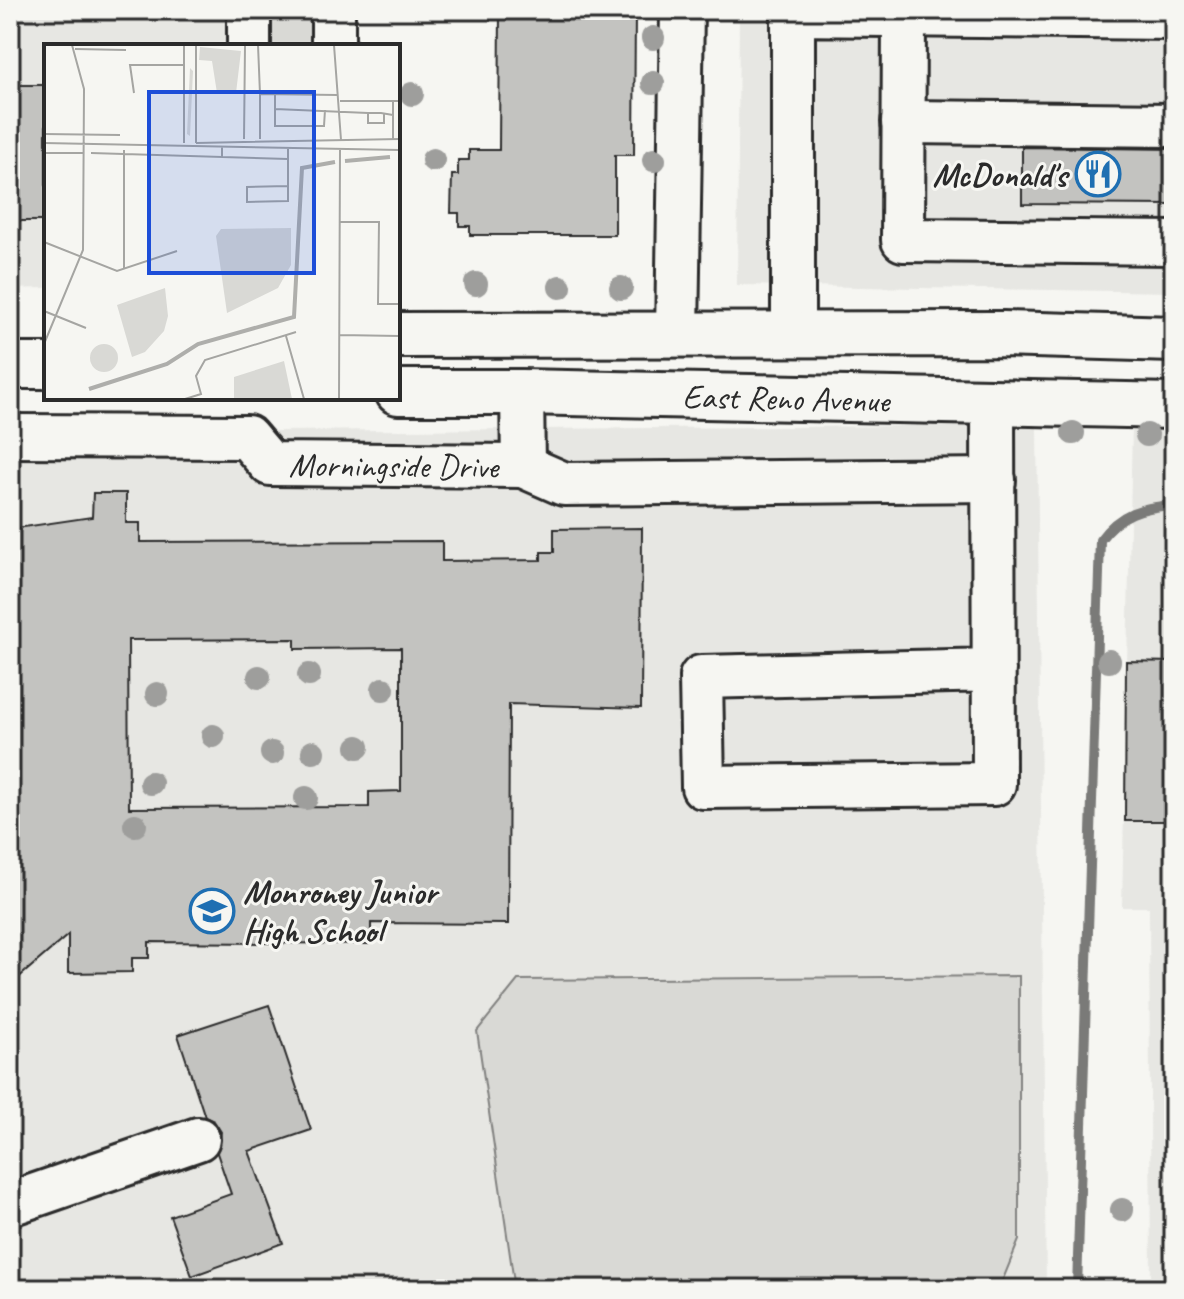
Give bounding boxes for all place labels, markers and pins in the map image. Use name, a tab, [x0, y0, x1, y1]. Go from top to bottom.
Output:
restaurant icon: McDonald's	[1074, 150, 1122, 198]
place label: McDonald's	[932, 153, 1070, 196]
place label: Monroney Junior High School	[243, 870, 440, 952]
school or university icon: Monroney Junior High School	[188, 887, 236, 935]

